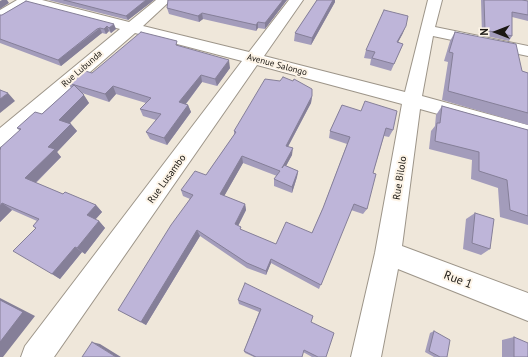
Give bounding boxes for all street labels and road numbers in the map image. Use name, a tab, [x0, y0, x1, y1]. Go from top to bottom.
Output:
street label: Rue Lubunda	[59, 48, 105, 90]
street label: Avenue Salongo	[246, 52, 308, 78]
street label: Rue Lusambo	[145, 152, 189, 206]
street label: Rue Bilolo	[391, 155, 409, 201]
street label: Rue 1	[442, 268, 474, 292]

